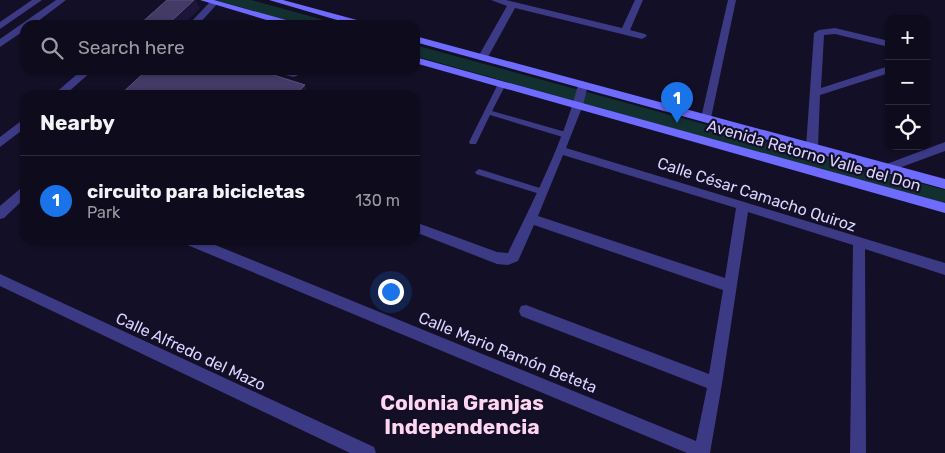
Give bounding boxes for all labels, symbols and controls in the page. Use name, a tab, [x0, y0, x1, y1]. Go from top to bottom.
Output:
map controls	[885, 15, 930, 150]
button: +	[885, 15, 930, 60]
search box	[20, 20, 420, 75]
icon: search	[38, 34, 66, 62]
text: Search here	[78, 36, 185, 59]
button: −	[885, 60, 930, 105]
pin: 1	[661, 82, 693, 123]
button: locate	[885, 105, 930, 150]
text: Nearby	[40, 110, 115, 135]
street label: Avenida Retorno Valle del Don	[705, 116, 923, 195]
street label: Calle César Camacho Quiroz	[655, 153, 859, 236]
text: circuito para bicicletas	[87, 180, 305, 203]
text: 1	[52, 191, 60, 210]
text: 130 m	[355, 191, 400, 210]
text: Park	[87, 203, 120, 222]
your location	[378, 279, 404, 305]
street label: Calle Alfredo del Mazo	[113, 308, 269, 395]
street label: Calle Mario Ramón Beteta	[416, 308, 600, 397]
district label: Colonia Granjas Independencia	[380, 390, 544, 439]

